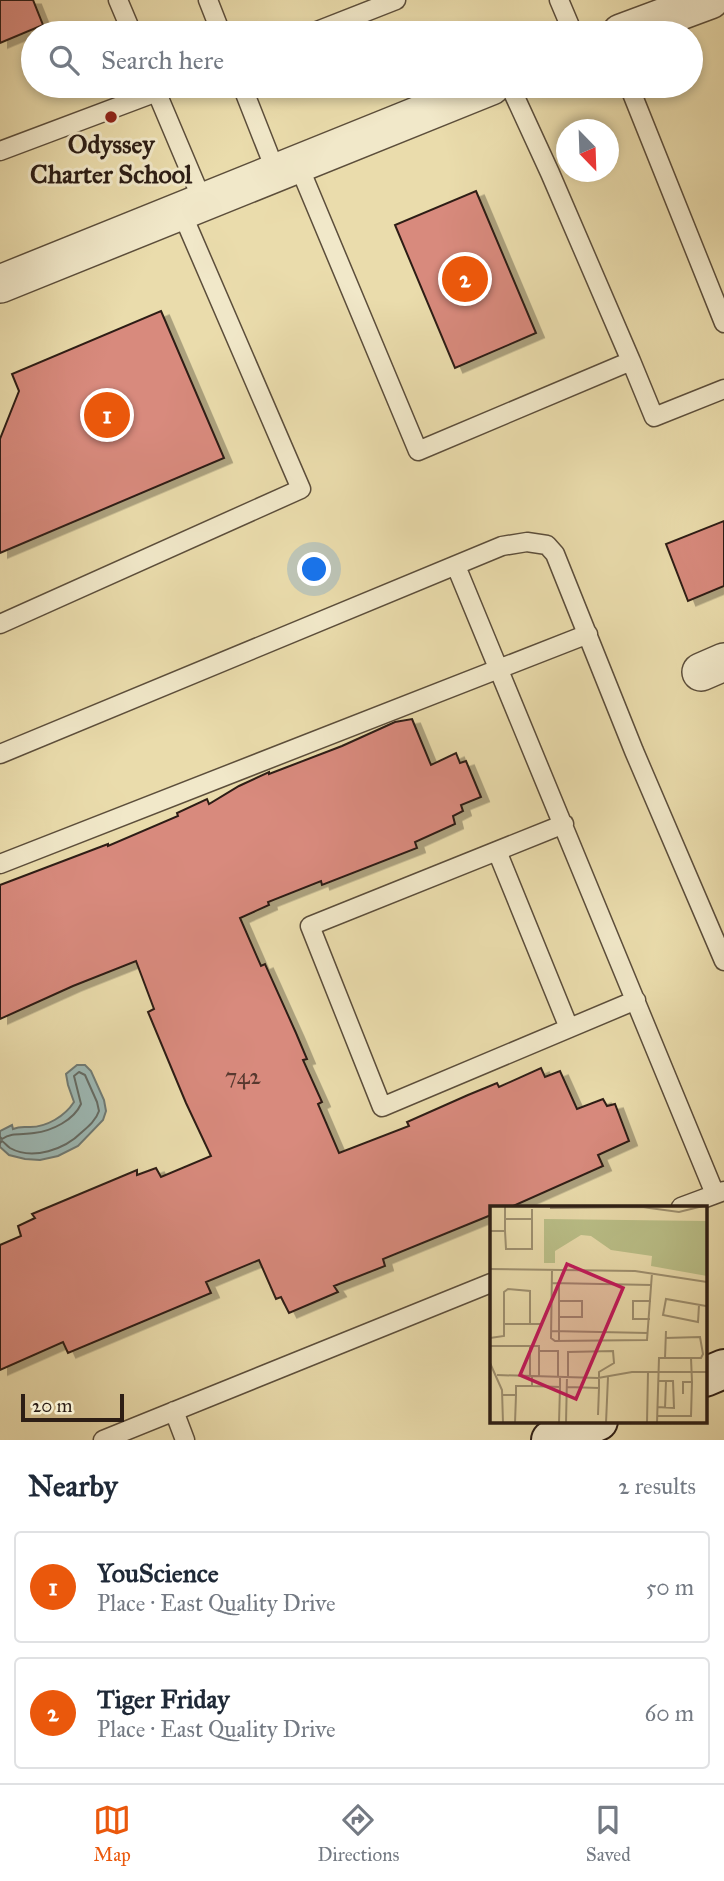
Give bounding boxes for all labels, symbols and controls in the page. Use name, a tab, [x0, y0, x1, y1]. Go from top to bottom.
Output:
search box	[21, 21, 703, 98]
icon: search	[45, 41, 83, 79]
text: Search here	[101, 44, 224, 76]
marker: Odyssey Charter School	[103, 109, 119, 125]
north arrow	[556, 119, 619, 182]
place label: Odyssey Charter School	[30, 128, 193, 190]
pin: 2	[442, 253, 488, 305]
pin: 1	[84, 389, 130, 441]
your location	[297, 552, 331, 586]
house number: 742	[225, 1062, 262, 1090]
inset map	[490, 1206, 706, 1422]
scale bar	[21, 1391, 124, 1423]
text: 20 m	[32, 1394, 73, 1417]
text: Nearby	[28, 1468, 118, 1504]
text: 2 results	[618, 1472, 696, 1500]
text: YouScience	[97, 1557, 219, 1589]
text: 1	[48, 1573, 58, 1601]
text: 50 m	[646, 1573, 694, 1601]
text: Place · East Quality Drive	[97, 1589, 336, 1617]
text: Tiger Friday	[97, 1683, 229, 1715]
text: 2	[47, 1699, 59, 1727]
text: 60 m	[645, 1699, 694, 1727]
text: Place · East Quality Drive	[97, 1715, 336, 1743]
tab: Map	[93, 1801, 131, 1866]
tab: Directions	[317, 1801, 399, 1866]
tab: Saved	[586, 1801, 631, 1866]

